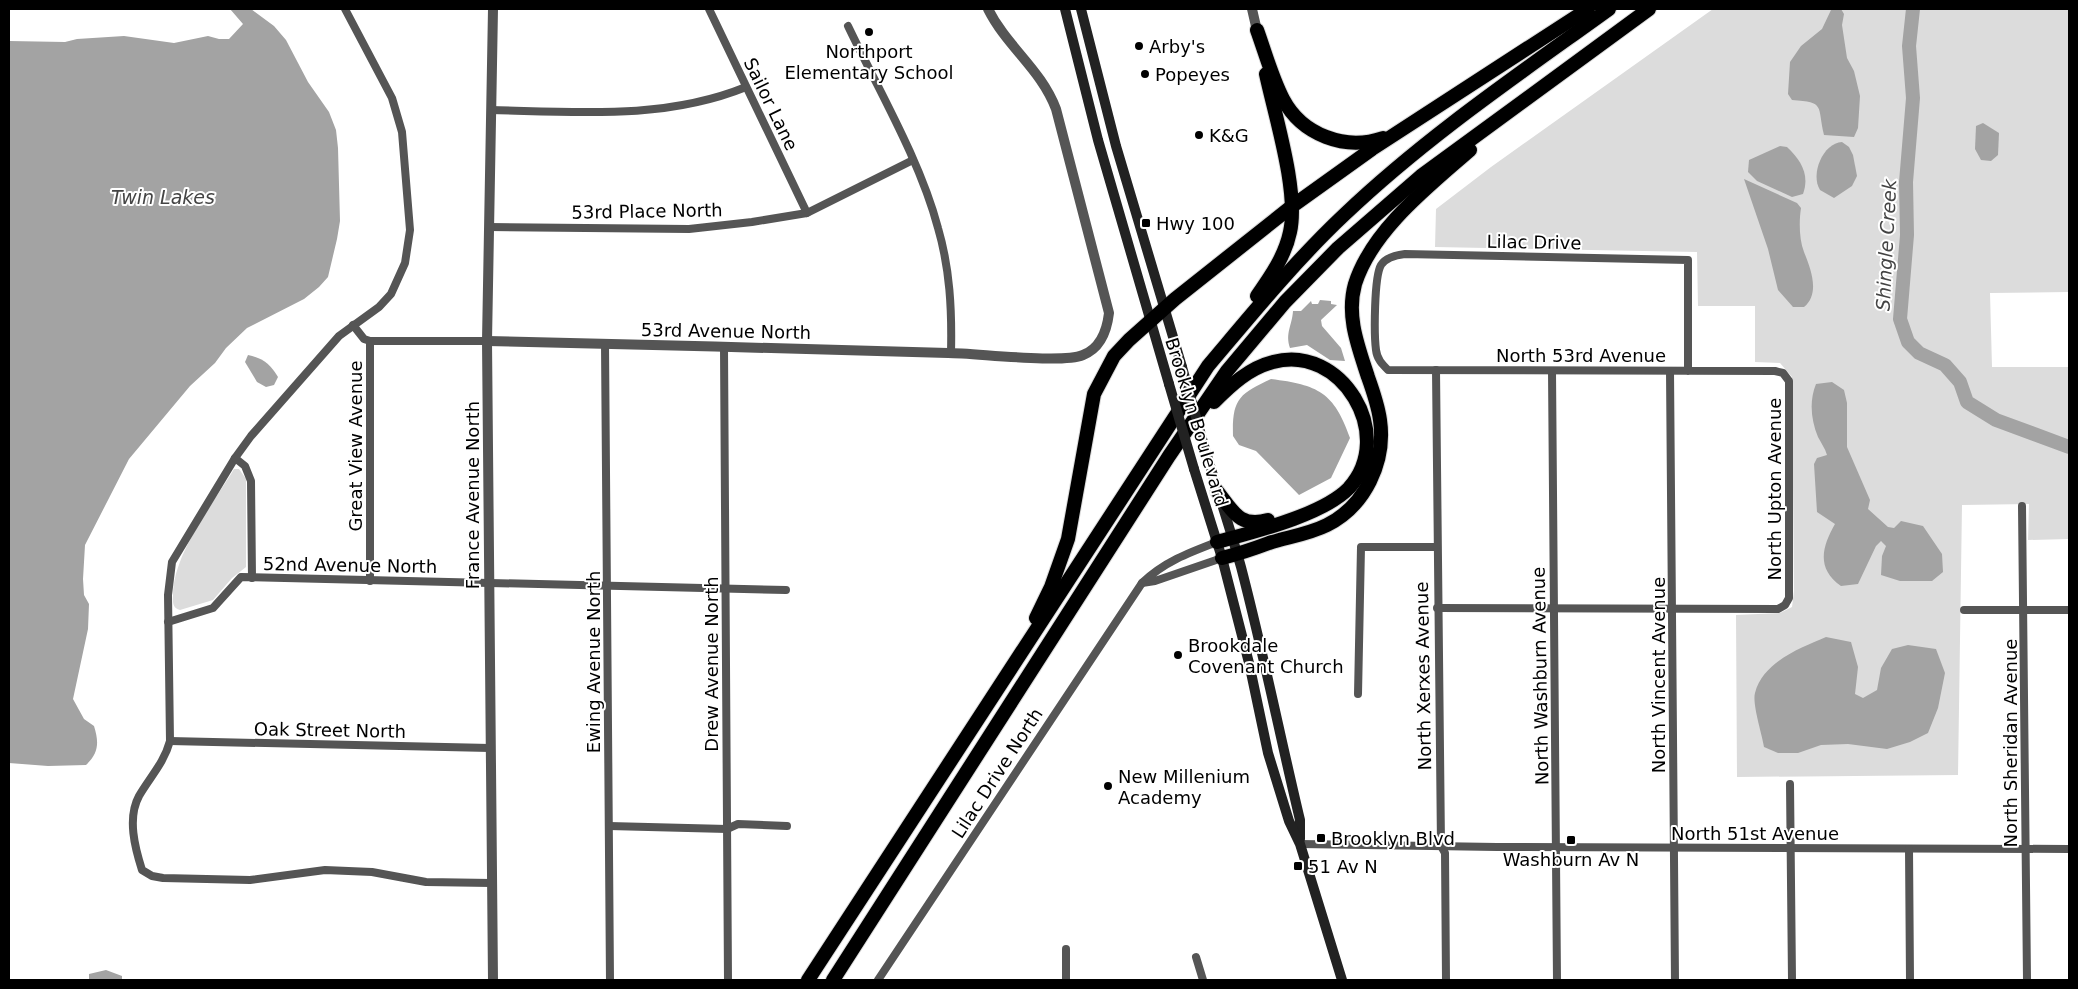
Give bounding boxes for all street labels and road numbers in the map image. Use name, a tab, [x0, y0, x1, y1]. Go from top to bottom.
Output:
street label: Sailor Lane	[740, 54, 802, 154]
street label: 53rd Place North	[571, 199, 723, 223]
street label: Lilac Drive	[1486, 231, 1582, 253]
street label: 53rd Avenue North	[641, 319, 811, 343]
street label: Brooklyn Boulevard	[1161, 335, 1233, 509]
street label: North 53rd Avenue	[1496, 345, 1666, 366]
street label: Great View Avenue	[345, 360, 366, 532]
street label: North Upton Avenue	[1764, 398, 1785, 580]
street label: France Avenue North	[462, 401, 483, 589]
street label: 52nd Avenue North	[263, 553, 437, 577]
street label: North Washburn Avenue	[1528, 567, 1552, 785]
street label: Ewing Avenue North	[583, 571, 604, 753]
street label: Drew Avenue North	[701, 576, 722, 752]
street label: North Vincent Avenue	[1648, 577, 1669, 773]
street label: North Xerxes Avenue	[1411, 581, 1435, 771]
street label: North Sheridan Avenue	[2000, 639, 2021, 847]
street label: Lilac Drive North	[947, 704, 1047, 842]
street label: Oak Street North	[254, 718, 406, 742]
street label: North 51st Avenue	[1671, 823, 1839, 844]

